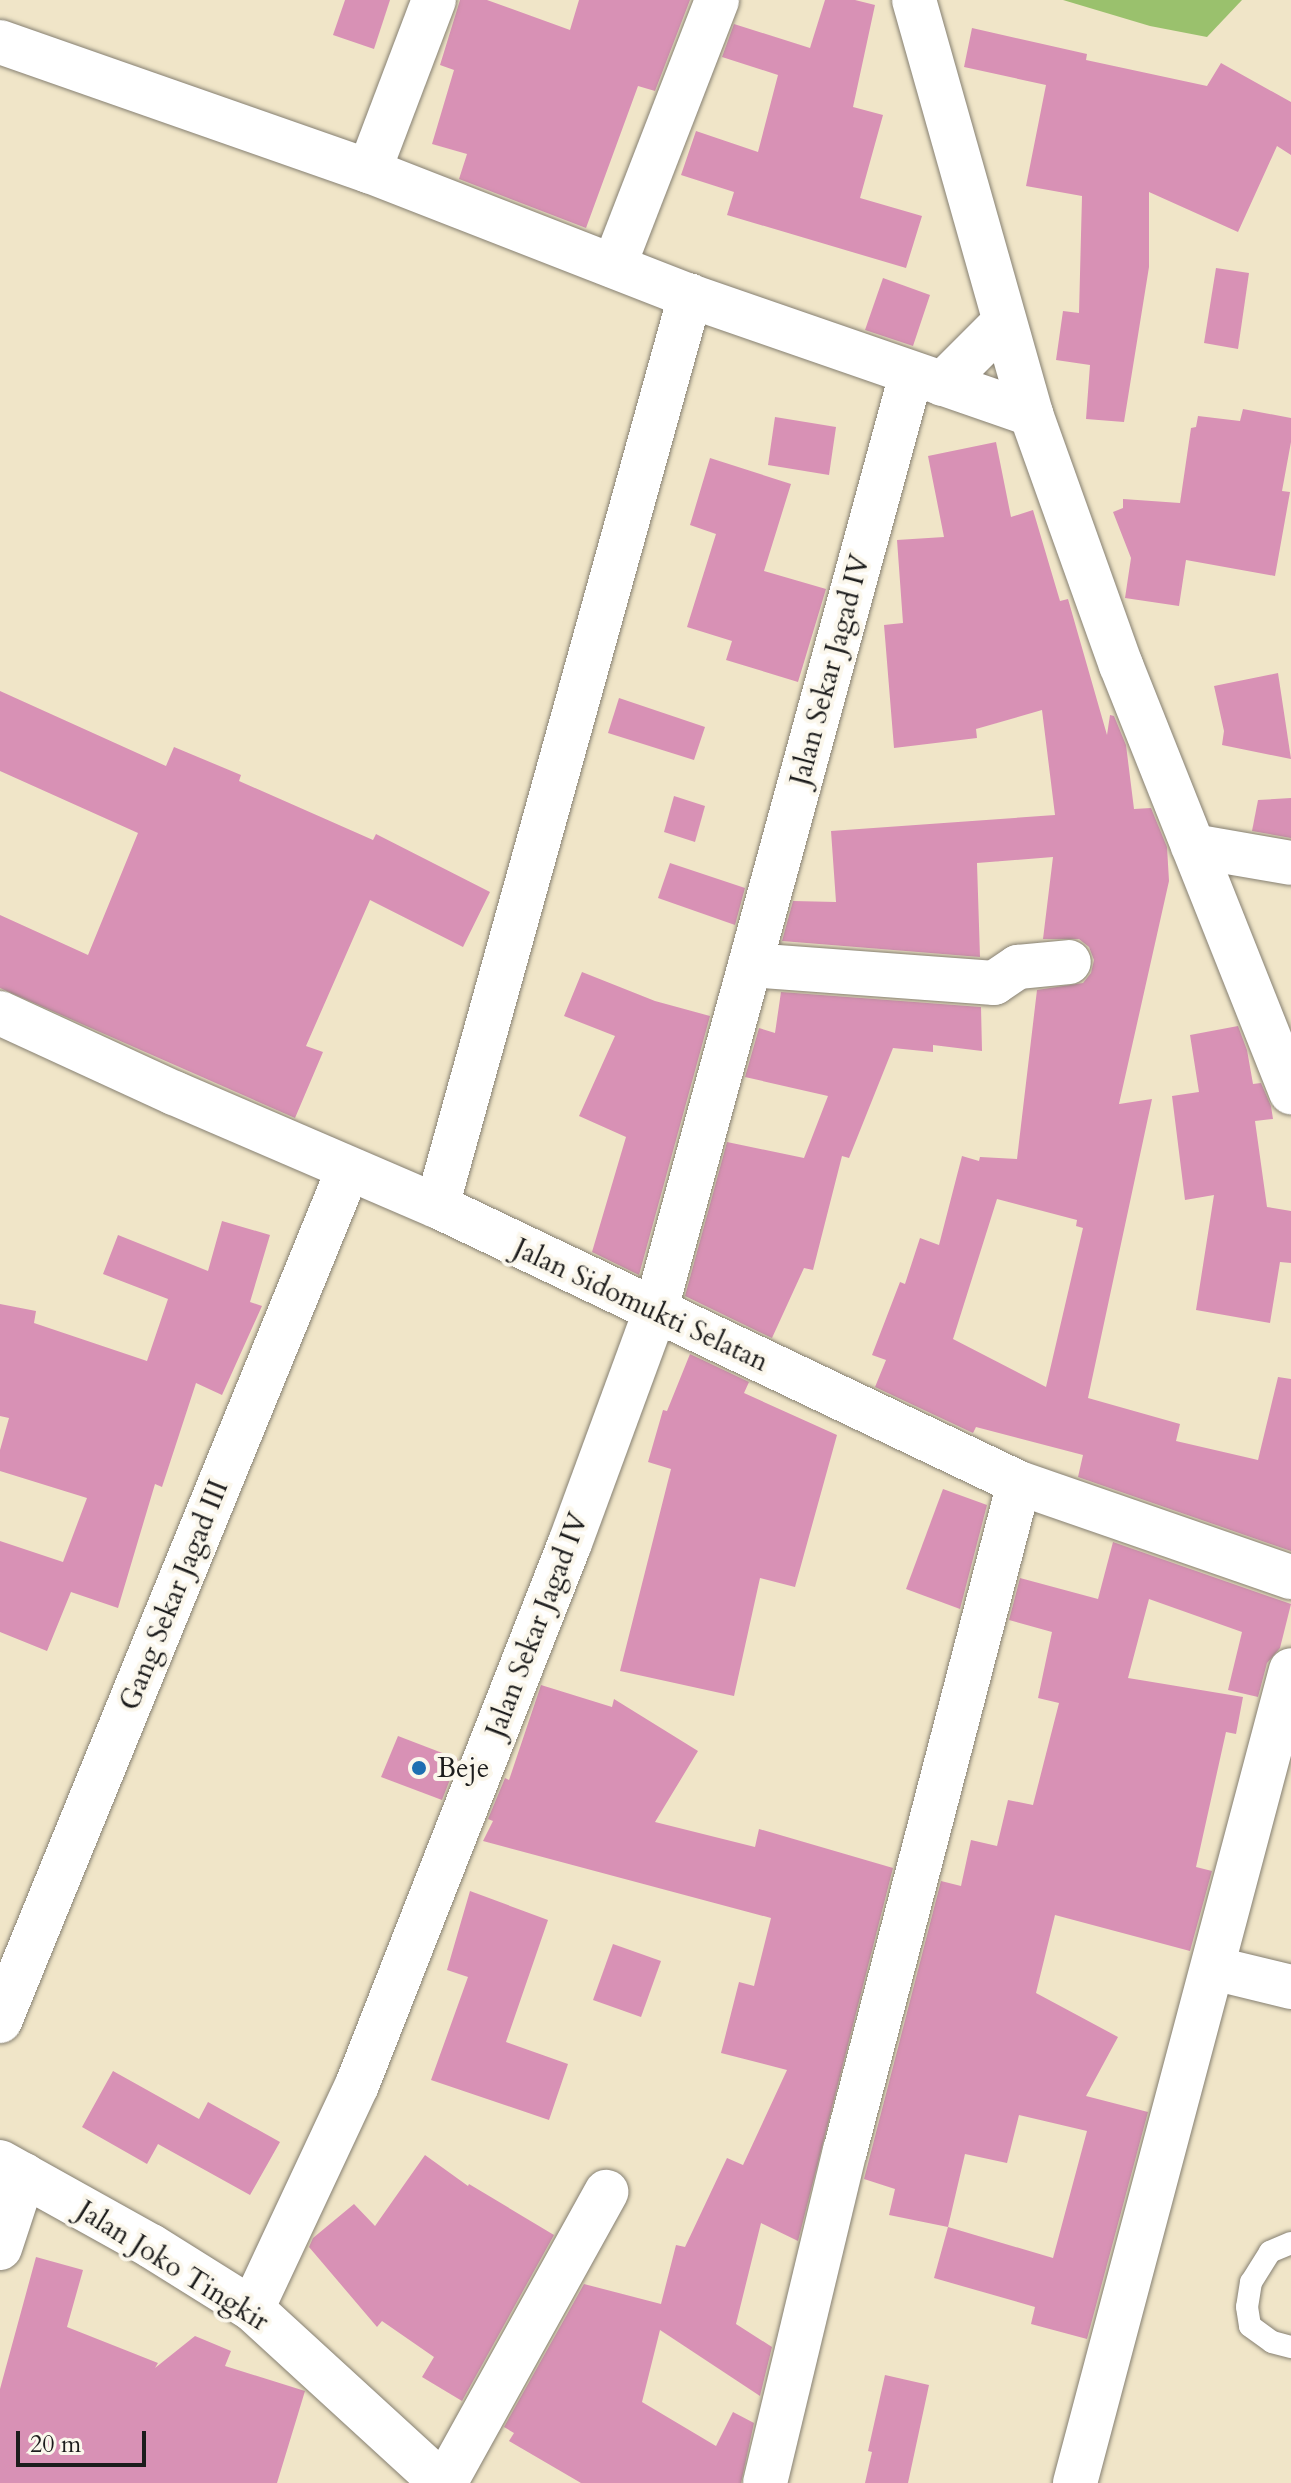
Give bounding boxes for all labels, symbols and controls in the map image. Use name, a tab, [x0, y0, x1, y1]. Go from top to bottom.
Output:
street label: Jalan Sekar Jagad IV	[783, 551, 877, 789]
street label: Jalan Sidomukti Selatan	[508, 1231, 774, 1379]
street label: Gang Sekar Jagad III	[112, 1475, 236, 1715]
street label: Jalan Sekar Jagad IV	[479, 1508, 595, 1742]
place label: Beje	[437, 1751, 489, 1785]
marker: Beje	[408, 1757, 430, 1779]
street label: Jalan Joko Tingkir	[71, 2194, 275, 2338]
scale bar	[20, 2415, 150, 2465]
text: 20 m	[30, 2428, 81, 2461]

